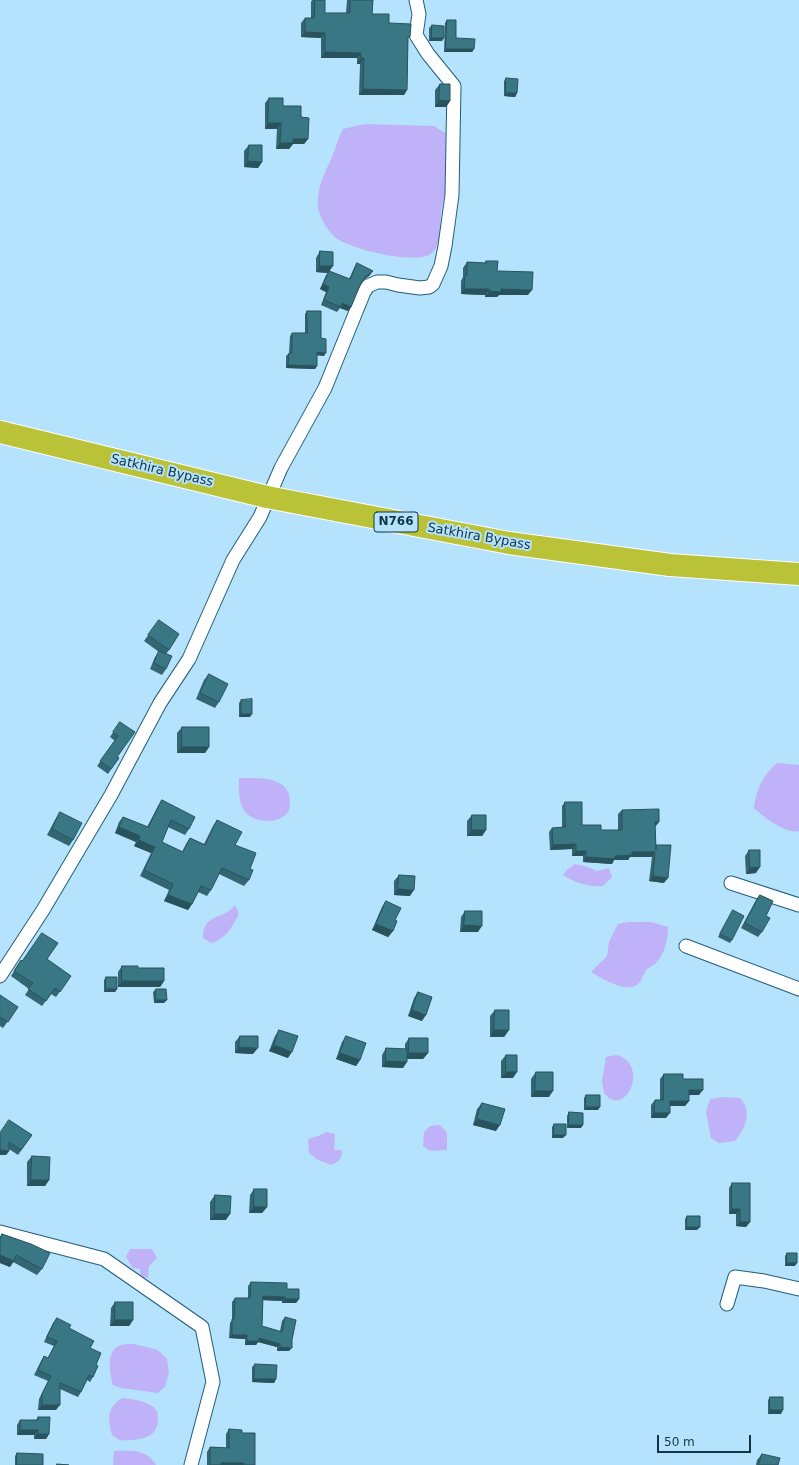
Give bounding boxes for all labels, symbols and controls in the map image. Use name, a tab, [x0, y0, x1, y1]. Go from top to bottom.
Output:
street label: Satkhira Bypass	[109, 452, 215, 490]
road number: N766	[374, 512, 418, 532]
street label: Satkhira Bypass	[426, 520, 532, 554]
scale bar	[659, 1427, 753, 1453]
text: 50 m	[664, 1435, 695, 1449]

